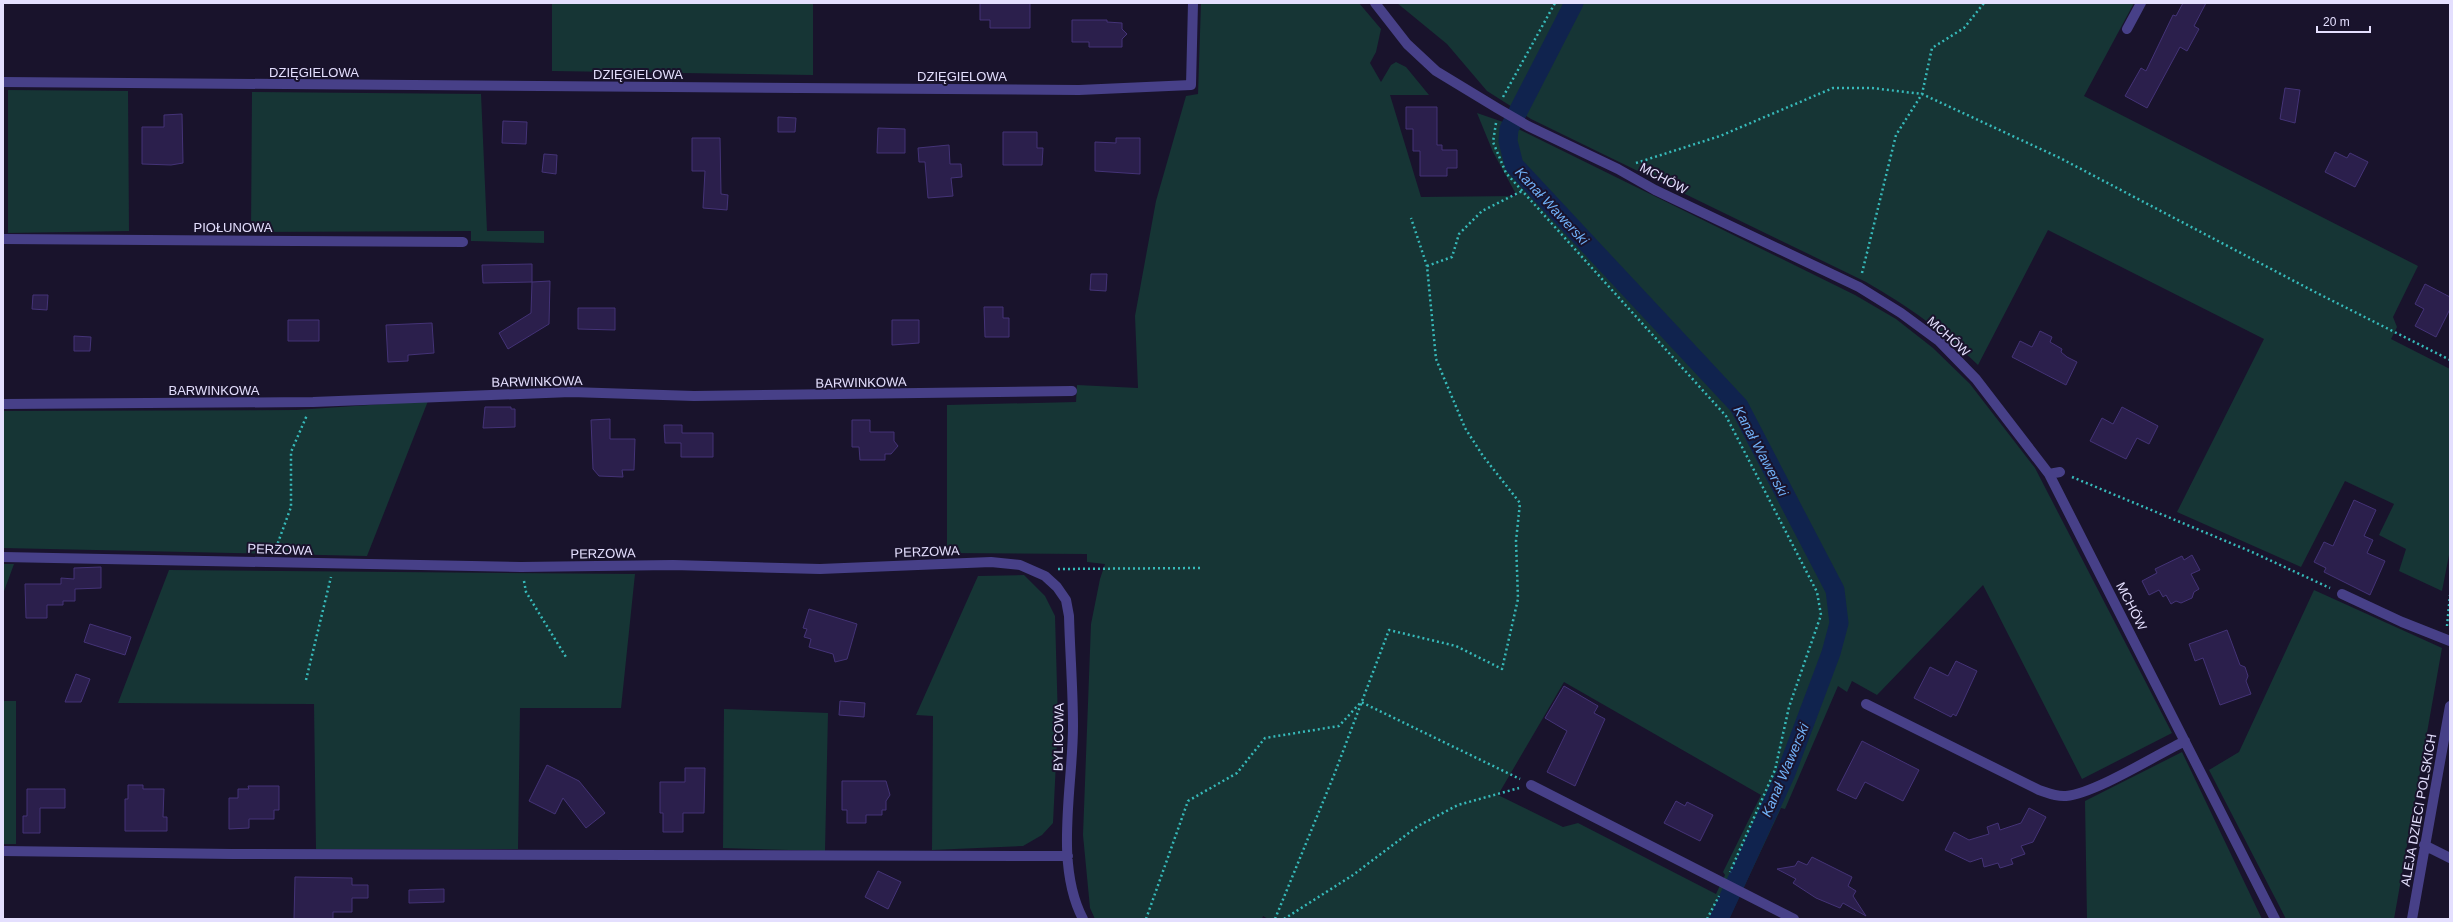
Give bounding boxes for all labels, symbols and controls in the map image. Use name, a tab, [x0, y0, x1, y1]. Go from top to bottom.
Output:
scale bar	[2317, 8, 2370, 34]
text: 20 m	[2323, 15, 2350, 29]
street label: DZIĘGIELOWA	[269, 65, 359, 80]
street label: DZIĘGIELOWA	[593, 67, 683, 82]
street label: DZIĘGIELOWA	[917, 69, 1007, 84]
street label: MCHÓW	[1637, 160, 1691, 198]
water label: Kanał Wawerski	[1512, 164, 1593, 249]
street label: PIOŁUNOWA	[194, 220, 273, 235]
street label: MCHÓW	[1924, 313, 1974, 360]
street label: BARWINKOWA	[491, 373, 583, 390]
street label: BARWINKOWA	[815, 374, 907, 391]
street label: BARWINKOWA	[168, 383, 260, 398]
water label: Kanał Wawerski	[1730, 403, 1792, 500]
street label: PERZOWA	[247, 541, 313, 558]
street label: PERZOWA	[894, 543, 960, 560]
street label: PERZOWA	[570, 545, 636, 562]
street label: MCHÓW	[2113, 580, 2150, 633]
street label: BYLICOWA	[1050, 702, 1067, 771]
water label: Kanał Wawerski	[1758, 720, 1812, 819]
street label: ALEJA DZIECI POLSKICH	[2398, 733, 2439, 888]

